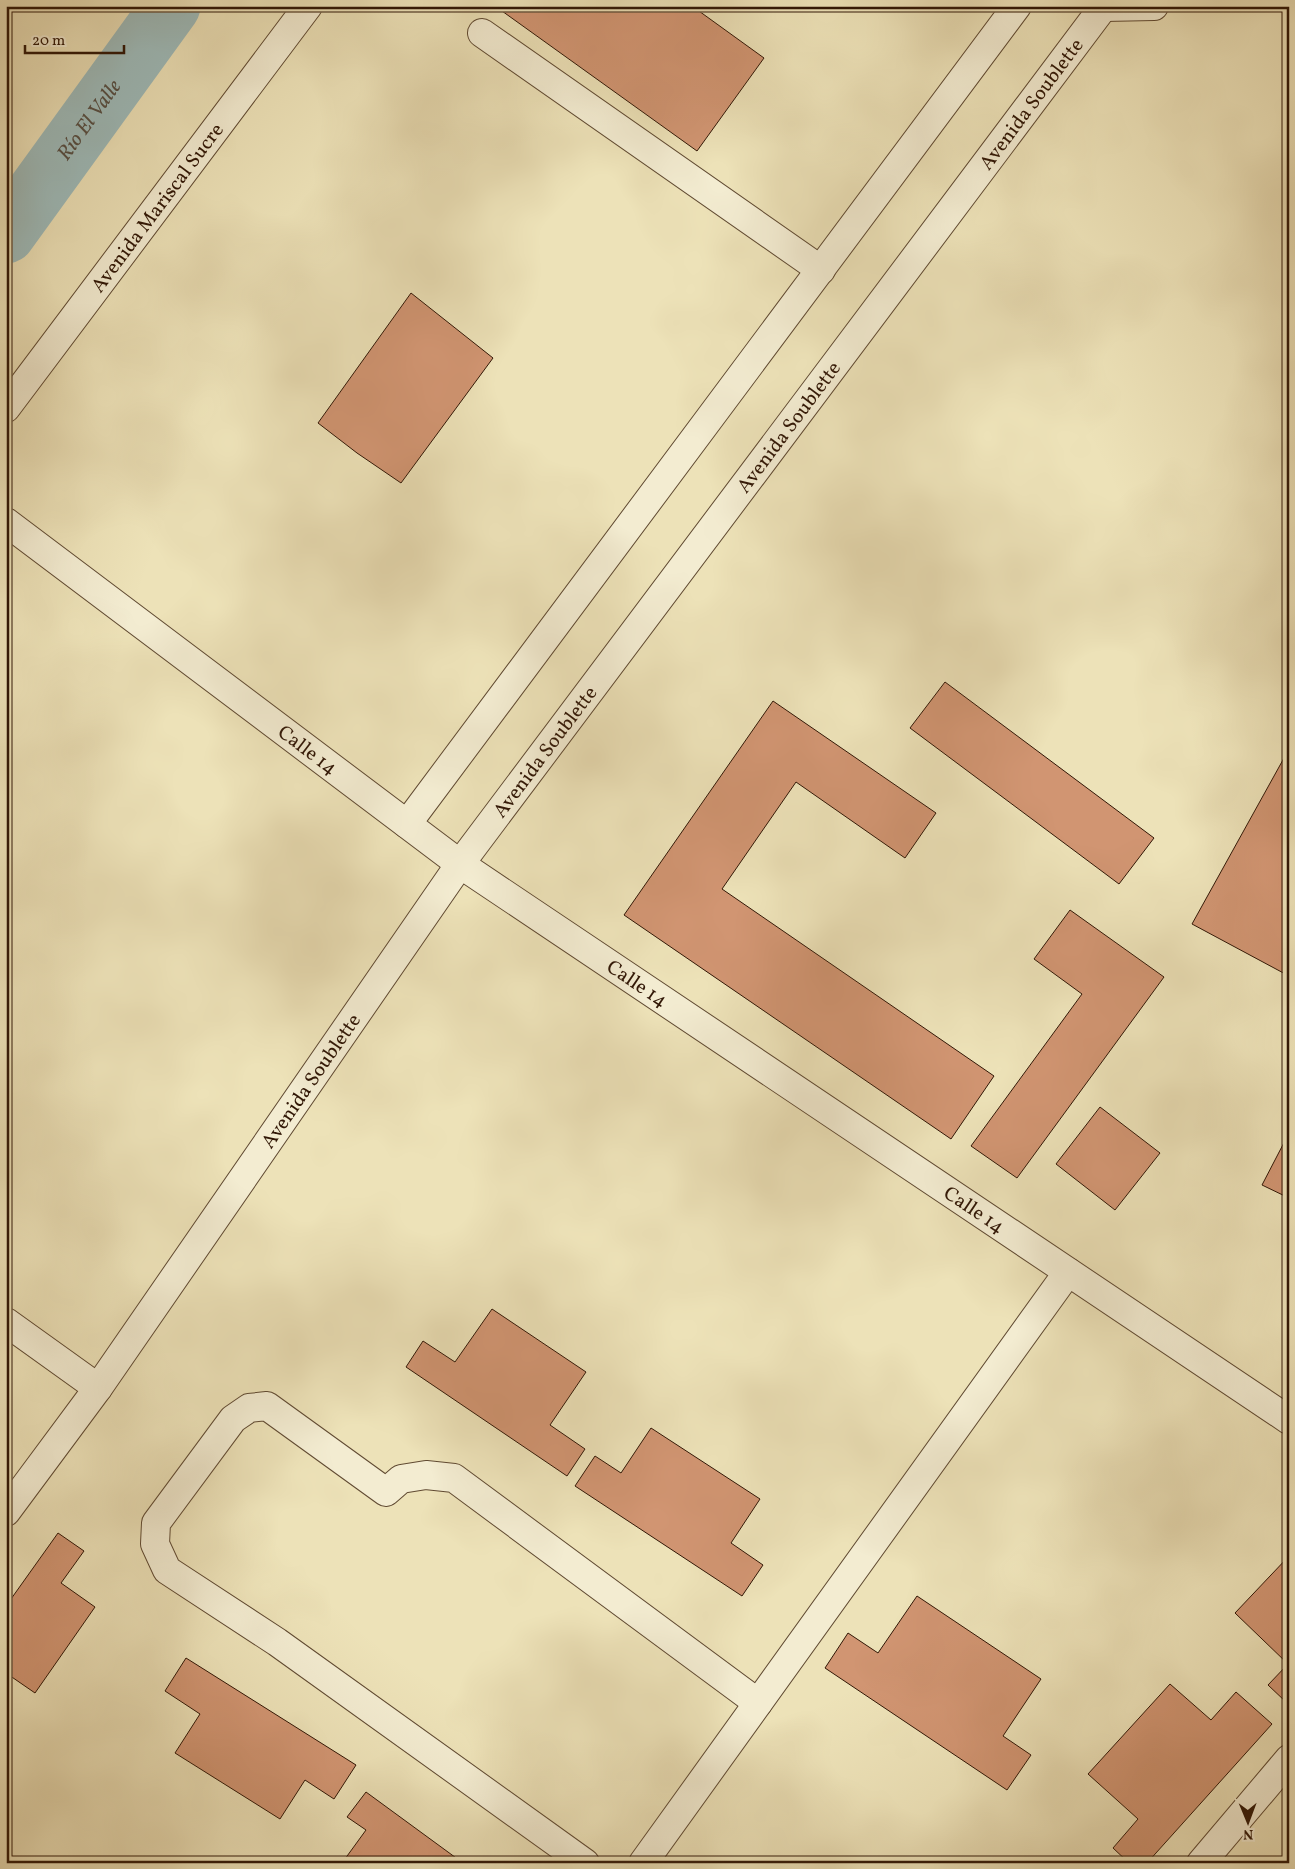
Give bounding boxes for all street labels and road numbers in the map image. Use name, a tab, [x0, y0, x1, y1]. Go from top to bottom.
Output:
street label: Avenida Soublette	[974, 33, 1091, 177]
street label: Avenida Mariscal Sucre	[85, 118, 231, 299]
street label: Avenida Soublette	[731, 356, 849, 500]
street label: Avenida Soublette	[487, 681, 605, 824]
street label: Calle 14	[271, 719, 342, 783]
street label: Calle 14	[600, 954, 672, 1015]
street label: Avenida Soublette	[255, 1009, 369, 1155]
street label: Calle 14	[937, 1180, 1010, 1241]

